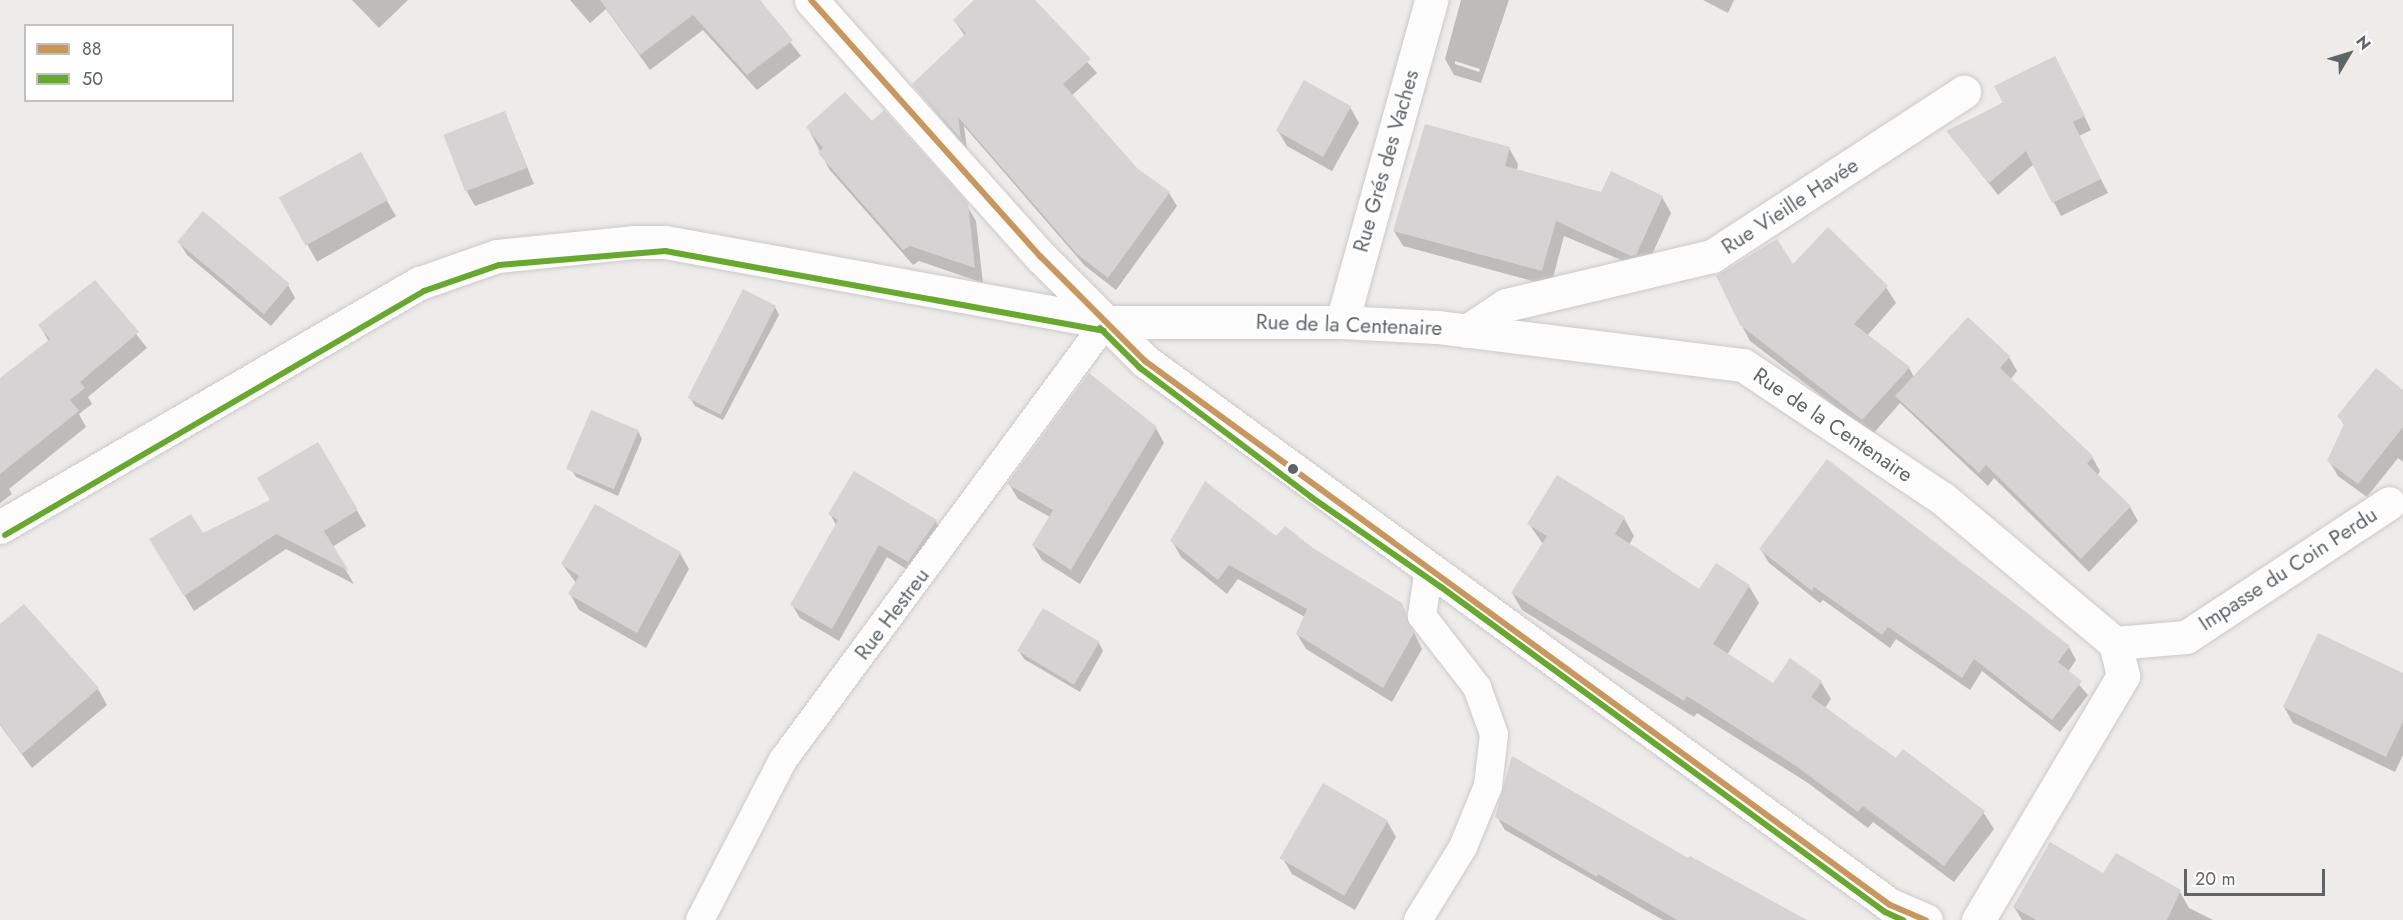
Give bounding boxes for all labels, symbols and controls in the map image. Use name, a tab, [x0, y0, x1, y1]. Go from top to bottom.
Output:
legend	[24, 24, 234, 102]
north arrow	[2319, 24, 2379, 84]
text: N	[2351, 31, 2377, 55]
text: 88	[82, 36, 102, 62]
text: 50	[82, 66, 103, 92]
street label: Rue Grés des Vaches	[1348, 67, 1424, 255]
street label: Rue Vieille Havée	[1717, 152, 1863, 260]
street label: Rue de la Centenaire	[1255, 309, 1443, 341]
street label: Rue de la Centenaire	[1749, 362, 1917, 488]
unlabelled marker	[1287, 463, 1299, 475]
street label: Impasse du Coin Perdu	[2194, 502, 2382, 636]
street label: Rue Hestreu	[849, 563, 935, 665]
scale bar	[2187, 857, 2328, 895]
text: 20 m	[2195, 866, 2235, 892]

